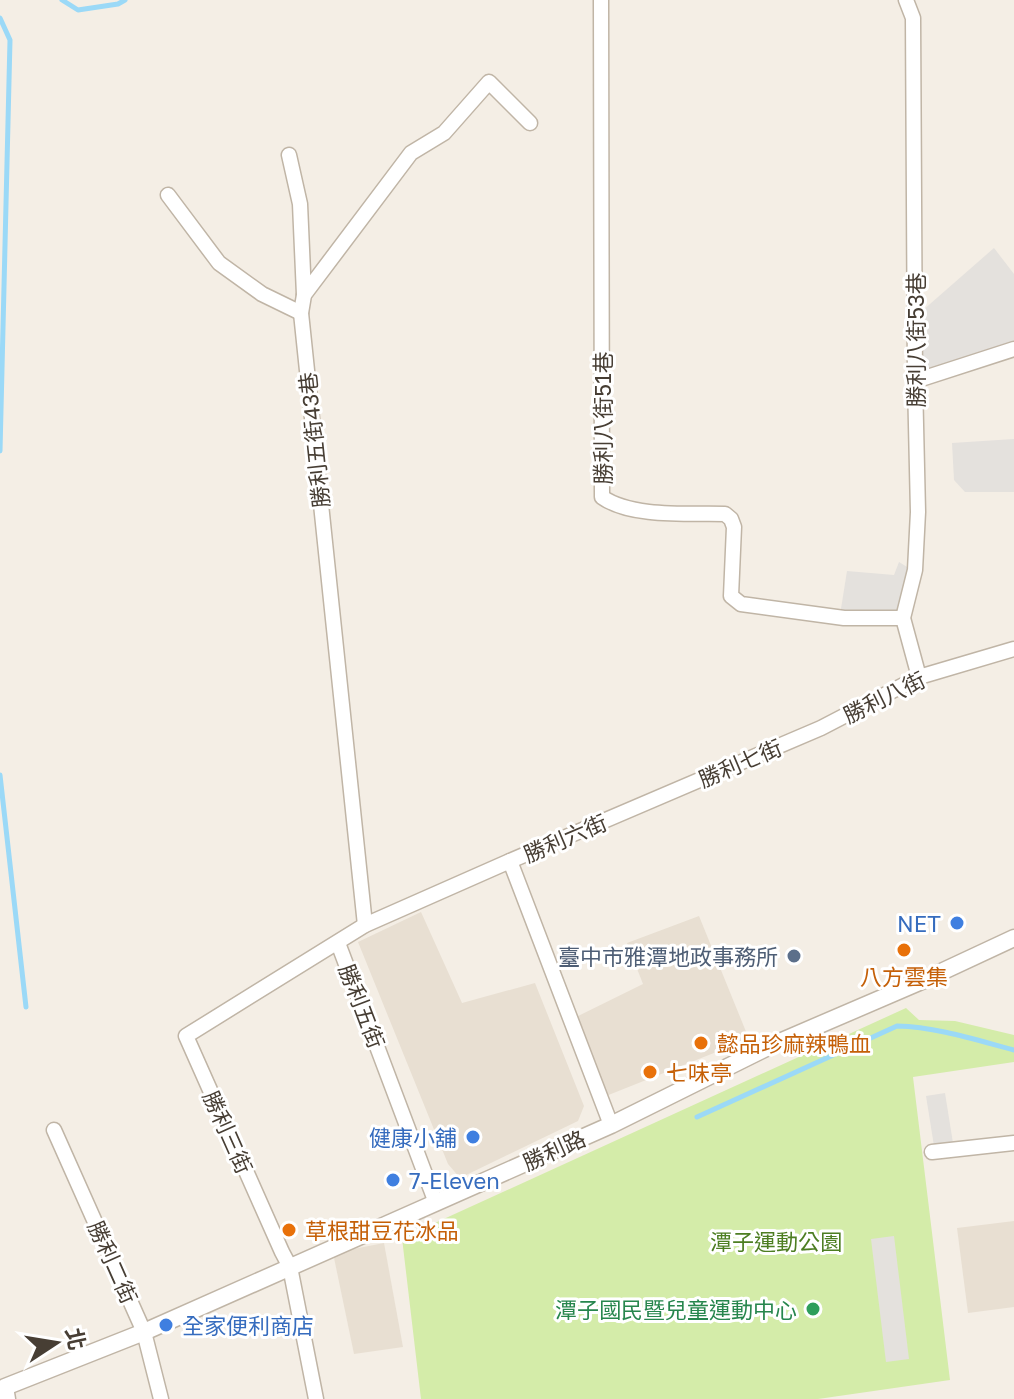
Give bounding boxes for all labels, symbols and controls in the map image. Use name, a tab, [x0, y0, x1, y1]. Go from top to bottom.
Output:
street label: 勝利八街53巷	[902, 272, 929, 408]
street label: 勝利八街51巷	[589, 351, 616, 485]
street label: 勝利五街43巷	[293, 371, 335, 509]
street label: 勝利八街	[839, 666, 929, 728]
street label: 勝利七街	[694, 733, 786, 793]
street label: 勝利六街	[519, 808, 611, 868]
place label: NET	[897, 910, 941, 937]
marker: NET	[948, 914, 966, 932]
marker: 八方雲集	[895, 941, 913, 959]
place label: 臺中市雅潭地政事務所	[558, 943, 778, 970]
marker: 臺中市雅潭地政事務所	[785, 947, 803, 965]
street label: 勝利五街	[334, 960, 390, 1052]
place label: 八方雲集	[860, 963, 948, 990]
place label: 懿品珍麻辣鴨血	[717, 1030, 871, 1057]
marker: 懿品珍麻辣鴨血	[692, 1034, 710, 1052]
place label: 七味亭	[666, 1059, 732, 1086]
marker: 七味亭	[641, 1063, 659, 1081]
street label: 勝利三街	[198, 1086, 258, 1178]
place label: 健康小舖	[369, 1124, 457, 1151]
street label: 勝利路	[518, 1124, 590, 1176]
marker: 健康小舖	[464, 1128, 482, 1146]
place label: 7-Eleven	[409, 1167, 500, 1194]
marker: 7-Eleven	[384, 1171, 402, 1189]
street label: 勝利二街	[83, 1216, 143, 1308]
place label: 草根甜豆花冰品	[305, 1217, 459, 1244]
marker: 草根甜豆花冰品	[280, 1221, 298, 1239]
park label: 潭子運動公園	[710, 1228, 842, 1255]
place label: 潭子國民暨兒童運動中心	[555, 1296, 797, 1323]
marker: 潭子國民暨兒童運動中心	[804, 1300, 822, 1318]
north arrow	[16, 1303, 96, 1383]
place label: 全家便利商店	[182, 1312, 314, 1339]
marker: 全家便利商店	[157, 1316, 175, 1334]
text: 北	[61, 1325, 92, 1352]

